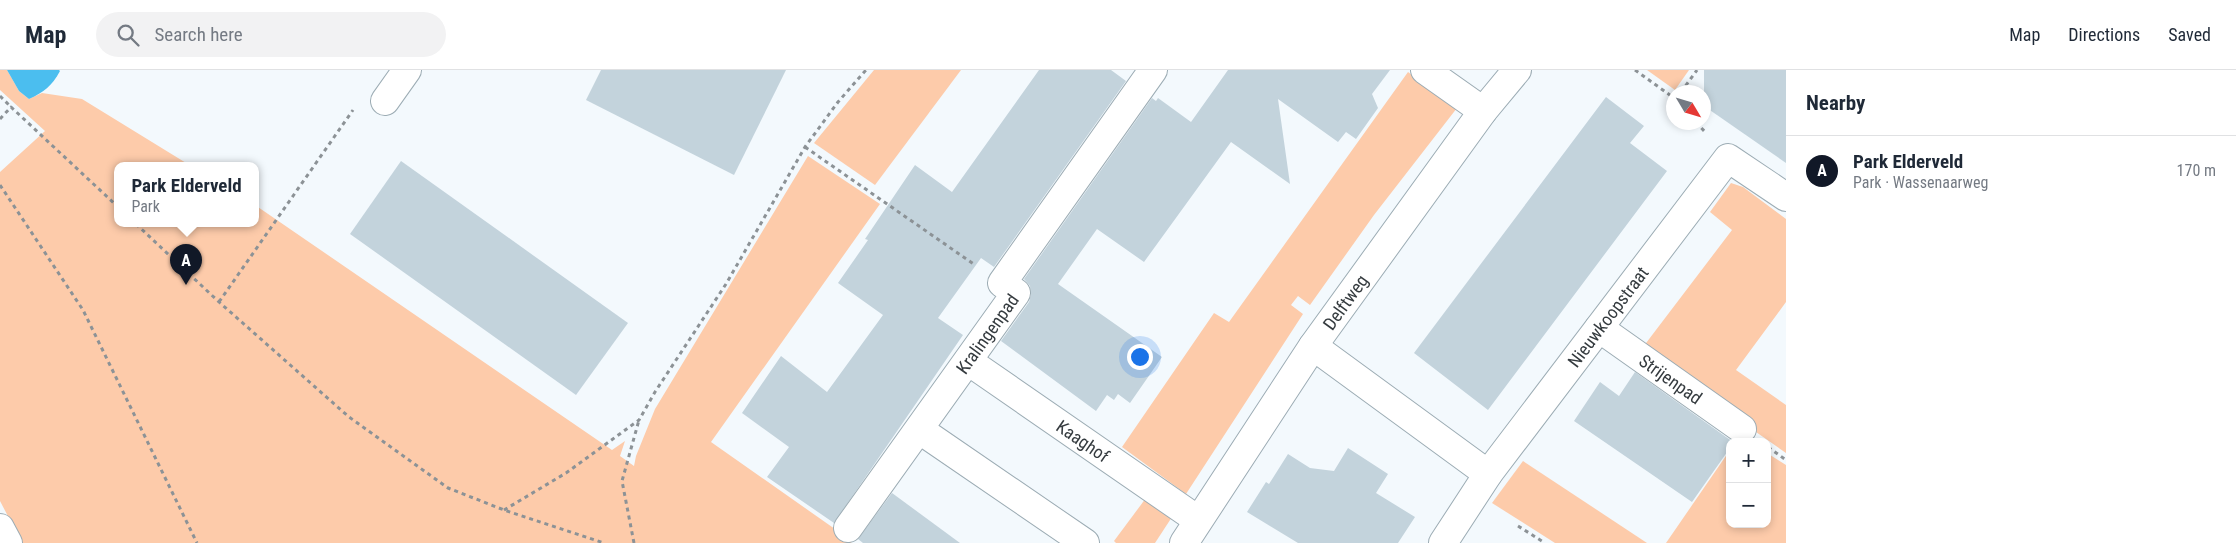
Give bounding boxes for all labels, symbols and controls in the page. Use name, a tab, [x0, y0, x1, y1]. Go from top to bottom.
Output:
search box	[96, 12, 446, 57]
text: Map	[25, 21, 66, 49]
icon: search	[114, 21, 142, 49]
text: Search here	[154, 23, 243, 46]
text: Map	[2009, 24, 2040, 45]
text: Directions	[2068, 24, 2140, 45]
text: Saved	[2168, 24, 2211, 45]
north arrow	[1666, 85, 1711, 130]
text: Nearby	[1806, 91, 1865, 115]
text: Park Elderveld	[1853, 150, 1963, 173]
text: A	[1817, 161, 1827, 180]
text: 170 m	[2177, 161, 2216, 180]
popup	[114, 162, 259, 227]
text: Park · Wassenaarweg	[1853, 173, 1988, 192]
text: Park Elderveld	[131, 174, 242, 197]
text: Park	[131, 197, 160, 216]
pin: A	[170, 244, 202, 285]
street label: Nieuwkoopstraat	[1563, 262, 1652, 371]
street label: Delftweg	[1318, 270, 1372, 333]
street label: Kralingenpad	[951, 290, 1023, 378]
your location	[1127, 344, 1153, 370]
street label: Strijenpad	[1635, 349, 1706, 408]
street label: Kaaghof	[1053, 415, 1114, 466]
map controls	[1726, 438, 1771, 528]
button: +	[1726, 438, 1771, 483]
button: −	[1726, 483, 1771, 528]

